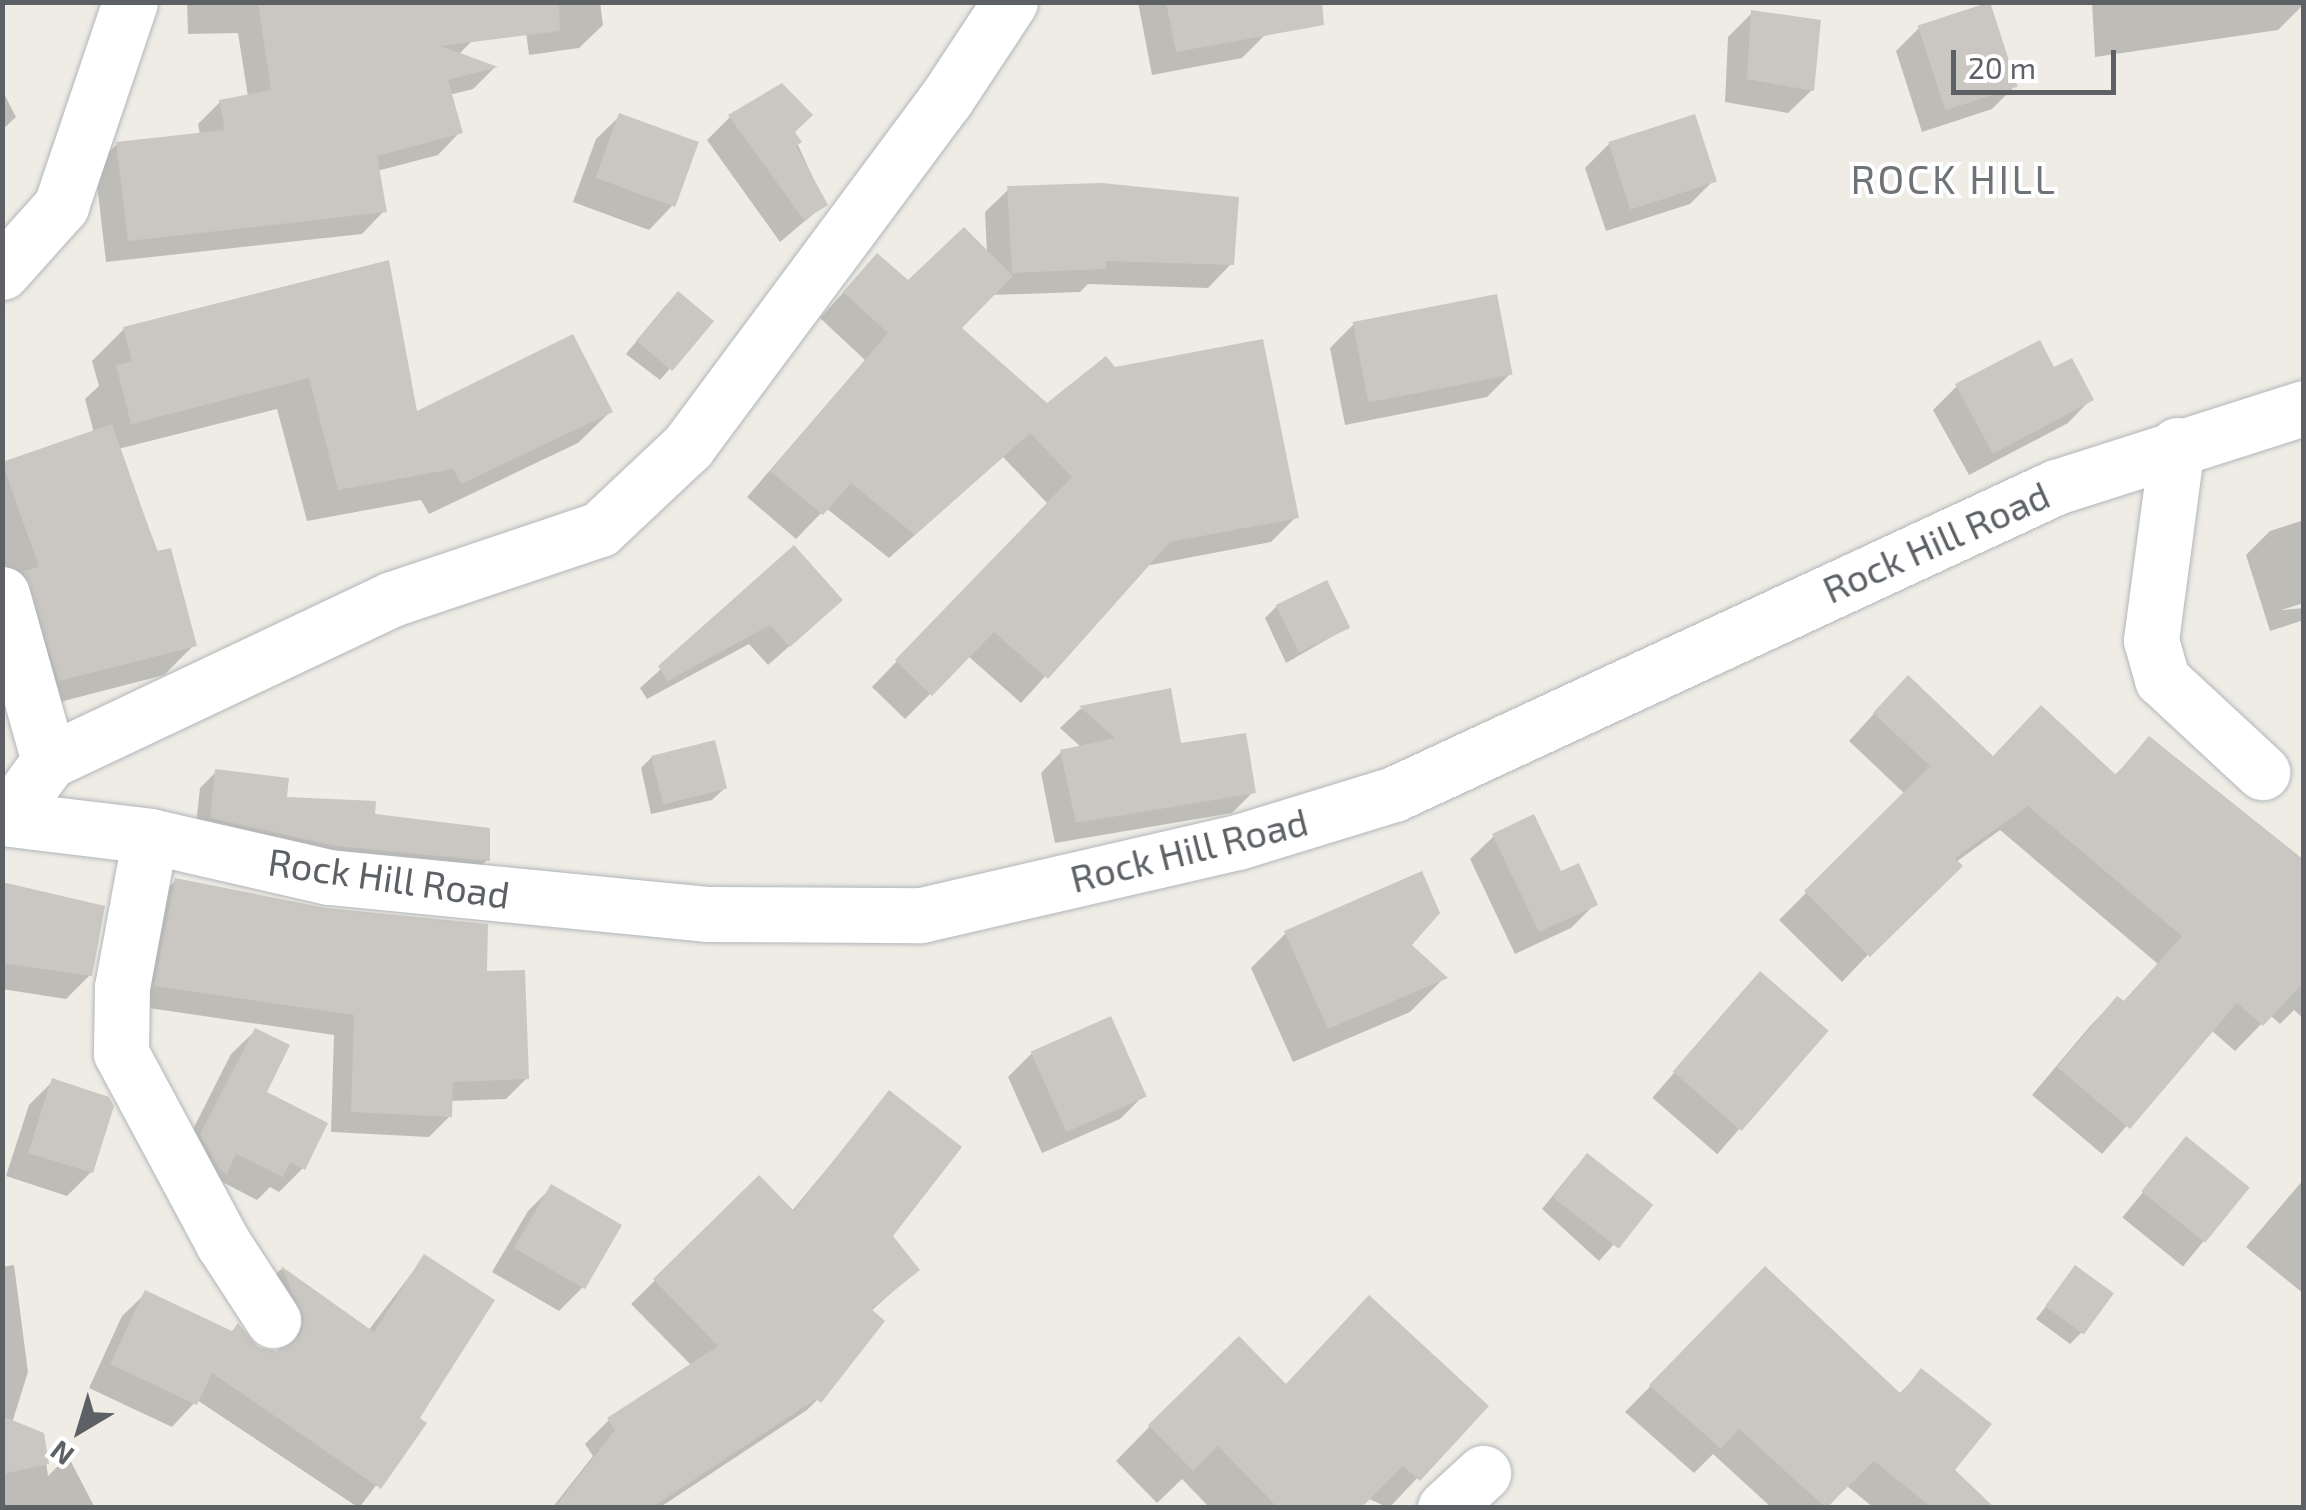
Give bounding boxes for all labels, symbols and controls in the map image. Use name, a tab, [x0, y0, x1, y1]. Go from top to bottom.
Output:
scale bar	[1956, 30, 2121, 92]
text: 20 m	[1968, 49, 2036, 85]
district label: ROCK HILL	[1850, 154, 2058, 202]
street label: Rock Hill Road	[1815, 471, 2057, 613]
street label: Rock Hill Road	[1065, 798, 1313, 902]
street label: Rock Hill Road	[265, 838, 513, 918]
north arrow	[30, 1380, 130, 1480]
text: N	[43, 1434, 80, 1473]

